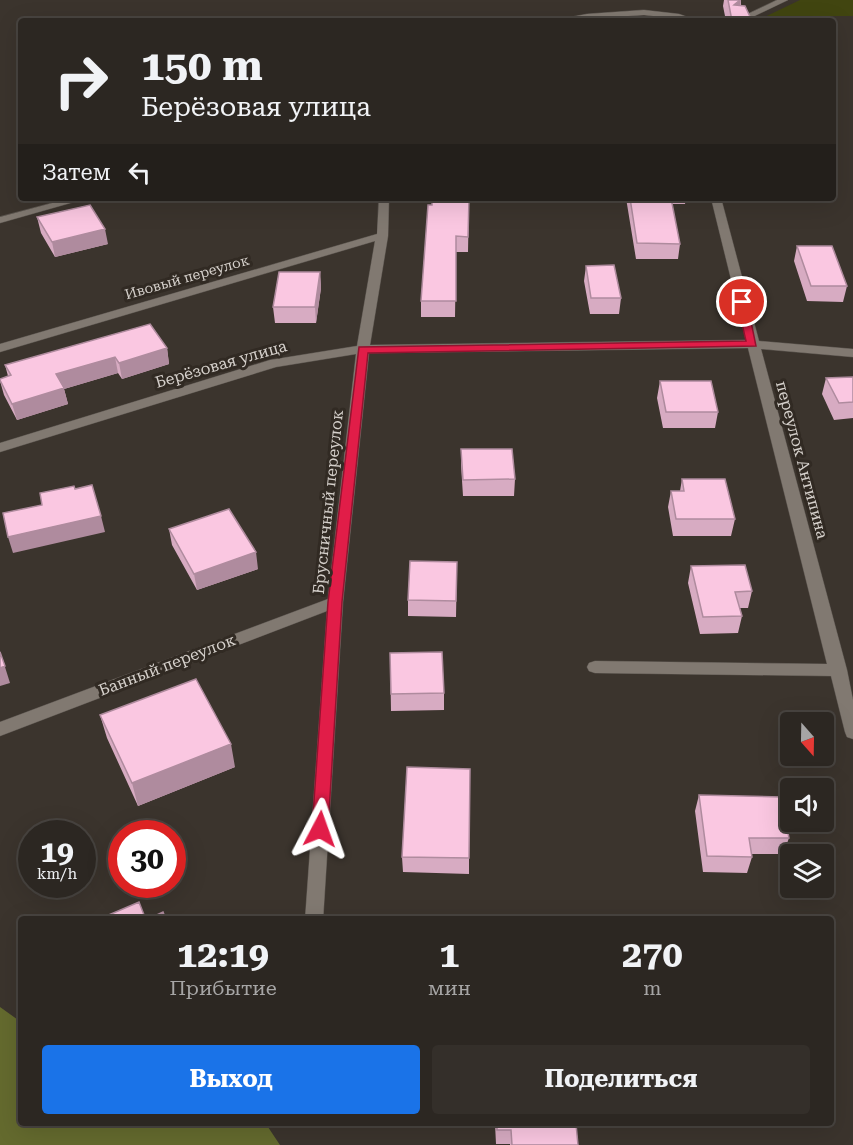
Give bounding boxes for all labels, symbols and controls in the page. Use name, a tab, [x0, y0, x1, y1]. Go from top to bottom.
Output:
text: 150 m	[141, 41, 263, 90]
icon: right	[42, 42, 120, 120]
text: Берёзовая улица	[141, 91, 371, 123]
icon: left	[123, 156, 156, 189]
text: Затем	[42, 160, 111, 185]
street label: Ивовый переулок	[123, 252, 251, 302]
pin	[716, 276, 767, 327]
icon: arrive	[725, 285, 758, 318]
street label: Берёзовая улица	[153, 336, 289, 392]
street label: переулок Антипина	[772, 379, 832, 541]
street label: Брусничный переулок	[309, 409, 347, 595]
street label: Банный переулок	[96, 630, 238, 700]
north arrow	[780, 712, 834, 766]
map controls	[780, 712, 834, 898]
button: sound	[780, 778, 834, 832]
position arrow	[288, 797, 352, 861]
speed limit sign: 30	[108, 820, 186, 898]
text: 19	[40, 834, 74, 869]
button: layers	[780, 844, 834, 898]
text: km/h	[37, 865, 77, 883]
text: 12:19	[177, 934, 269, 976]
text: 1	[439, 934, 459, 976]
text: 270	[622, 934, 683, 976]
text: Прибытие	[169, 976, 277, 1000]
text: мин	[428, 976, 471, 1000]
text: m	[643, 976, 661, 1000]
button: Выход	[42, 1045, 420, 1114]
button: Поделиться	[432, 1045, 810, 1114]

